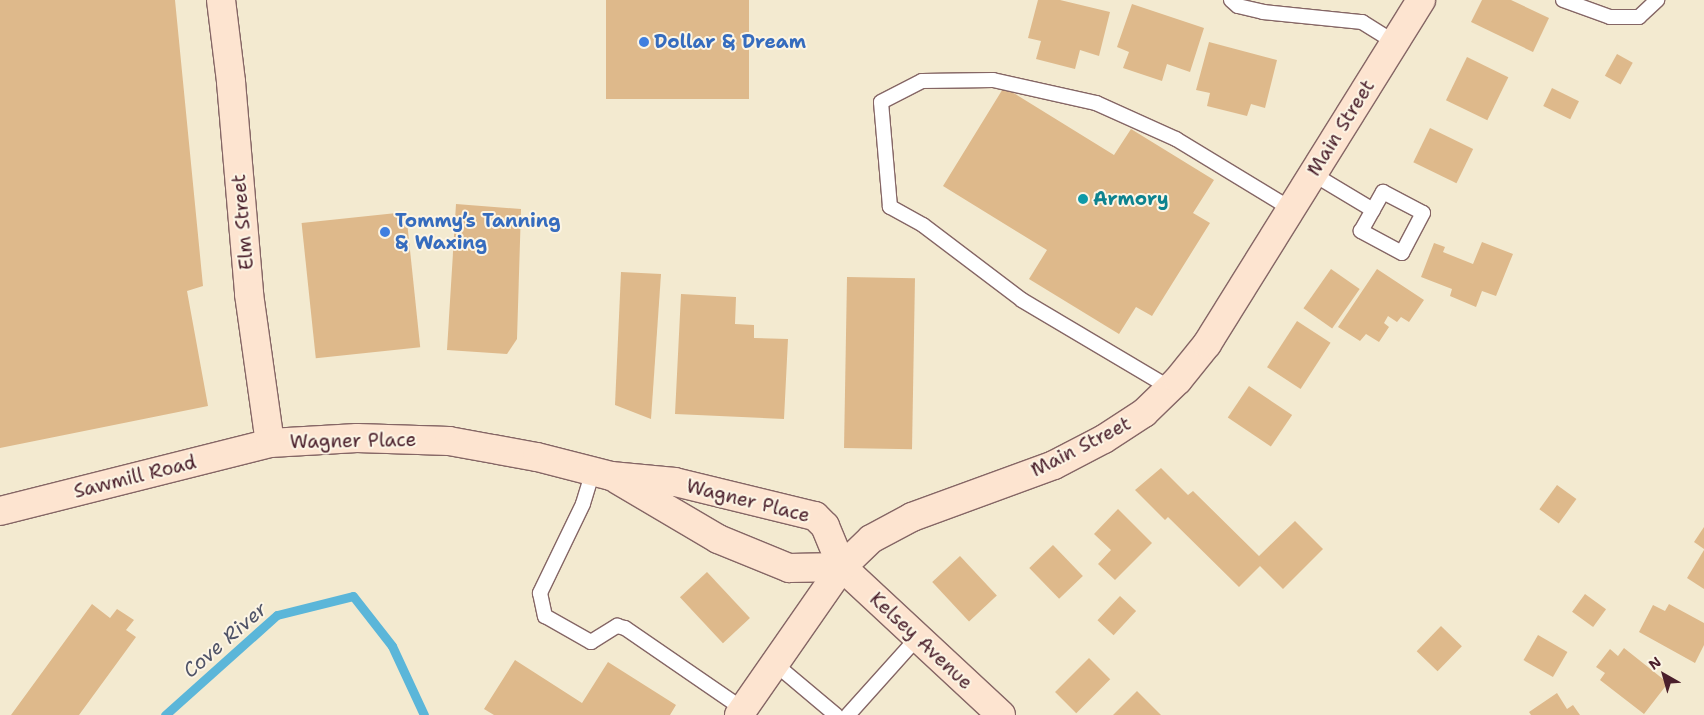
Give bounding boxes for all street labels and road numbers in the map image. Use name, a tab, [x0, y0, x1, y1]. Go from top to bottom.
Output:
street label: Main Street	[1302, 76, 1380, 180]
street label: Elm Street	[227, 173, 259, 271]
street label: Main Street	[1027, 412, 1135, 482]
street label: Wagner Place	[290, 428, 416, 454]
street label: Sawmill Road	[71, 451, 199, 503]
street label: Wagner Place	[684, 475, 812, 527]
street label: Kelsey Avenue	[865, 588, 977, 694]

